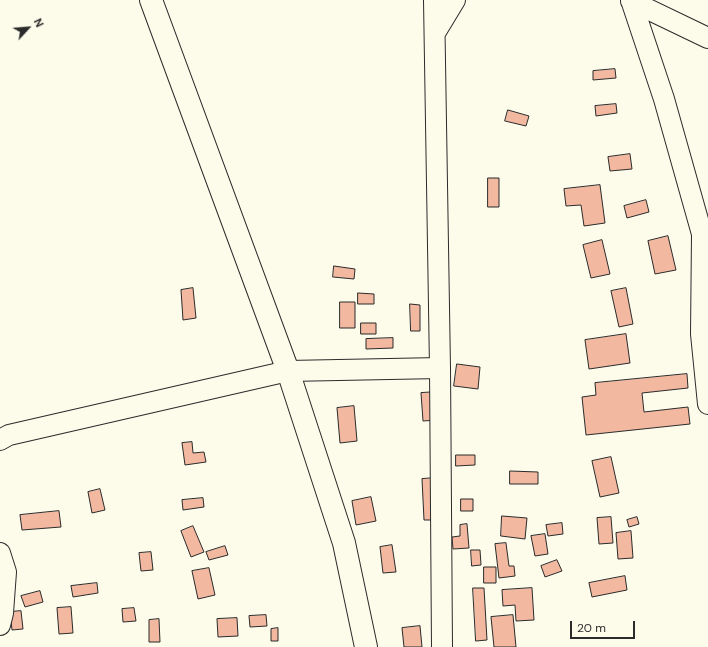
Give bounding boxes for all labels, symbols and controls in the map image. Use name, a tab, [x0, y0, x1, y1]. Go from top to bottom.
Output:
north arrow	[8, 8, 48, 48]
text: N	[31, 16, 47, 29]
scale bar	[572, 613, 637, 639]
text: 20 m	[577, 620, 606, 636]

